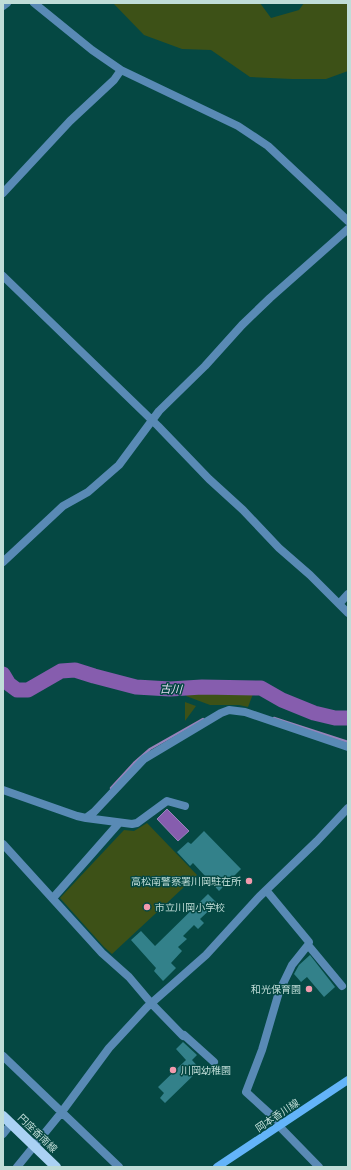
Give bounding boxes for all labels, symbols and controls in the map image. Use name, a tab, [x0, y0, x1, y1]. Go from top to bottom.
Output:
water label: 古川	[160, 683, 183, 696]
place label: 高松南警察署川岡駐在所	[131, 875, 241, 888]
marker: 高松南警察署川岡駐在所	[244, 876, 254, 886]
place label: 市立川岡小学校	[155, 901, 225, 914]
marker: 市立川岡小学校	[142, 902, 152, 912]
place label: 和光保育園	[251, 983, 301, 996]
marker: 和光保育園	[304, 984, 314, 994]
place label: 川岡幼稚園	[181, 1064, 231, 1077]
marker: 川岡幼稚園	[168, 1065, 178, 1075]
street label: 岡本香川線	[253, 1096, 302, 1135]
street label: 円座香南線	[15, 1111, 60, 1155]

